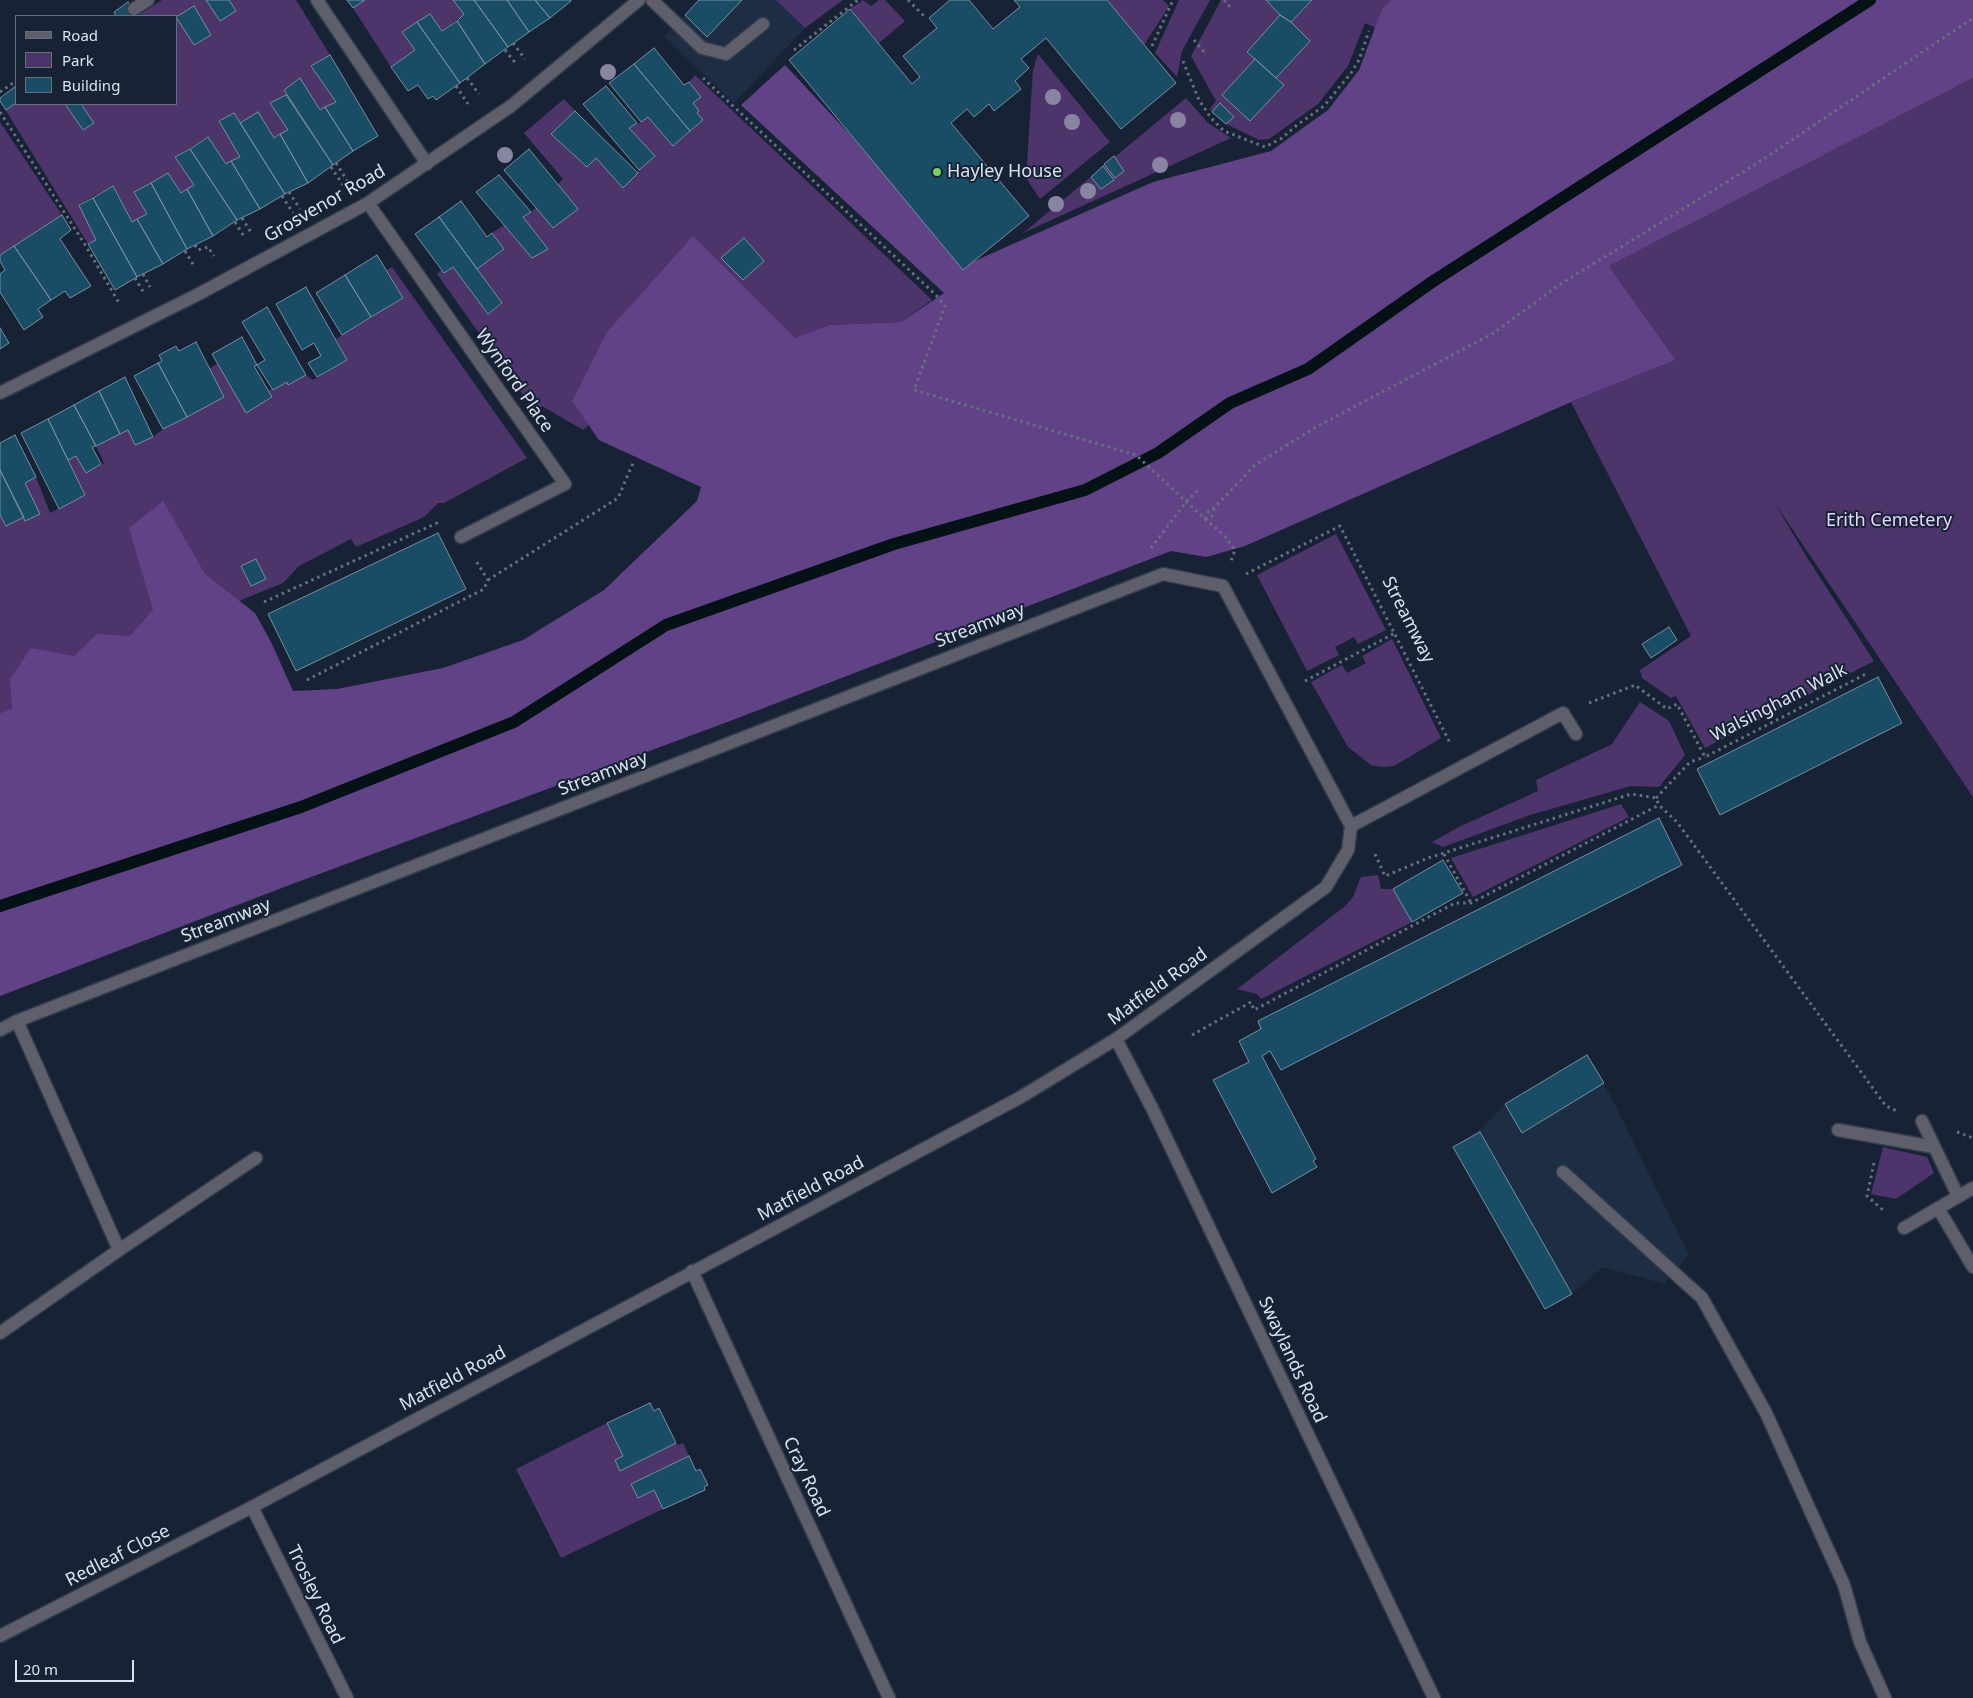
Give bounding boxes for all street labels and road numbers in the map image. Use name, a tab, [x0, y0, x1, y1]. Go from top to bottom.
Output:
street label: Grosvenor Road	[261, 161, 389, 247]
street label: Wynford Place	[470, 325, 558, 437]
street label: Streamway	[1377, 573, 1439, 667]
street label: Streamway	[932, 599, 1028, 653]
street label: Walsingham Walk	[1707, 659, 1851, 747]
street label: Streamway	[555, 747, 651, 801]
street label: Streamway	[178, 894, 274, 948]
street label: Matfield Road	[1104, 944, 1212, 1030]
street label: Matfield Road	[754, 1152, 868, 1226]
street label: Swaylands Road	[1253, 1293, 1331, 1427]
street label: Matfield Road	[396, 1342, 510, 1416]
street label: Cray Road	[778, 1434, 834, 1520]
street label: Redleaf Close	[62, 1521, 174, 1591]
street label: Trosley Road	[282, 1542, 348, 1648]

